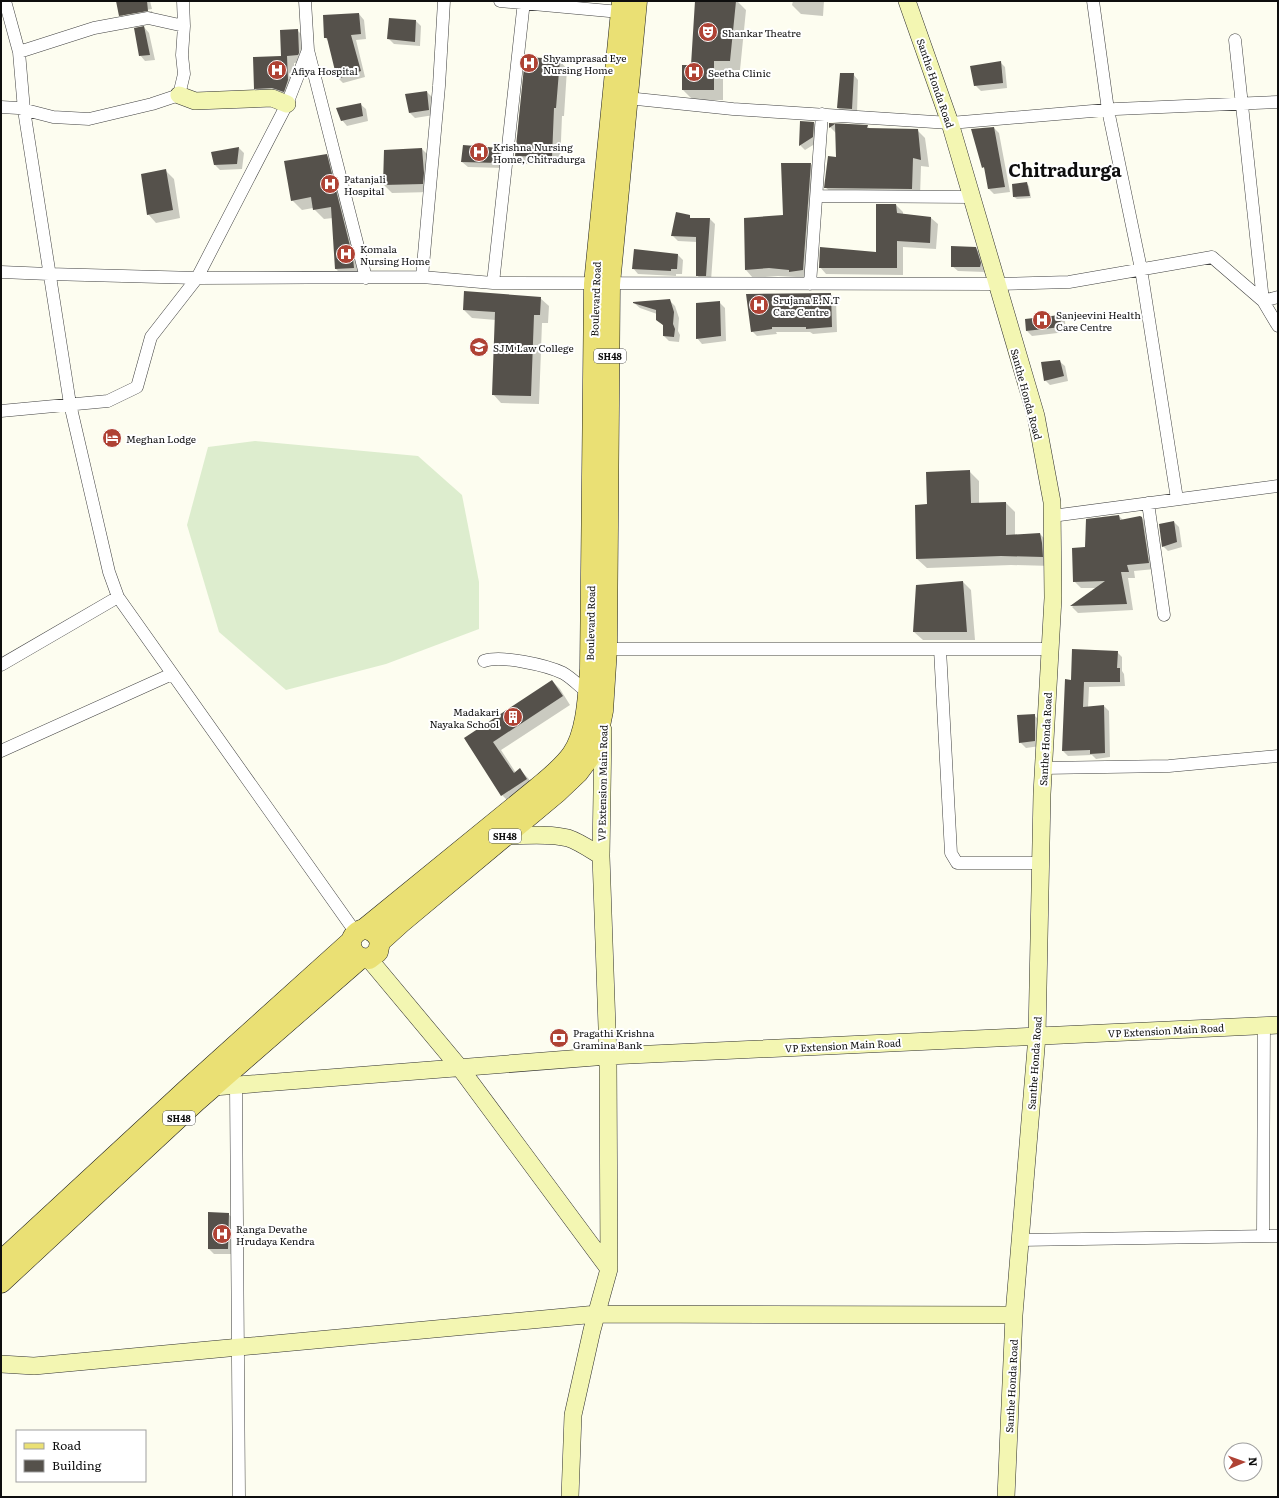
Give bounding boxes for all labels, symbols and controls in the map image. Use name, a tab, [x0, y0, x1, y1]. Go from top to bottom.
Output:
theatre icon: Shankar Theatre	[697, 21, 719, 43]
place label: Shankar Theatre	[722, 25, 801, 40]
street label: Santhe Honda Road	[914, 36, 958, 130]
place label: Shyamprasad Eye Nursing Home	[543, 50, 626, 77]
hospital icon: Shyamprasad Eye Nursing Home	[518, 52, 540, 74]
hospital icon: Afiya Hospital	[266, 59, 288, 81]
hospital icon: Seetha Clinic	[683, 61, 705, 83]
place label: Afiya Hospital	[291, 63, 359, 78]
place label: Seetha Clinic	[708, 65, 771, 80]
place label: Krishna Nursing Home, Chitradurga	[493, 139, 586, 166]
hospital icon: Krishna Nursing Home, Chitradurga	[468, 141, 490, 163]
district label: Chitradurga	[1008, 156, 1122, 183]
place label: Patanjali Hospital	[344, 171, 386, 198]
hospital icon: Patanjali Hospital	[319, 173, 341, 195]
place label: Komala Nursing Home	[360, 241, 430, 268]
hospital icon: Komala Nursing Home	[335, 243, 357, 265]
street label: Boulevard Road	[586, 261, 604, 337]
place label: Srujana E.N.T Care Centre	[773, 292, 840, 319]
hospital icon: Srujana E.N.T Care Centre	[748, 294, 770, 316]
place label: Sanjeevini Health Care Centre	[1056, 307, 1141, 334]
hospital icon: Sanjeevini Health Care Centre	[1031, 309, 1053, 331]
school or university icon: SJM Law College	[468, 336, 490, 358]
place label: SJM Law College	[493, 340, 574, 355]
street label: Santhe Honda Road	[1008, 347, 1046, 441]
road number: SH48	[594, 349, 626, 363]
hotel icon: Meghan Lodge	[101, 427, 123, 449]
place label: Meghan Lodge	[126, 431, 196, 446]
street label: Boulevard Road	[582, 585, 598, 661]
street label: Santhe Honda Road	[1035, 692, 1055, 786]
place label: Madakari Nayaka School	[429, 704, 500, 731]
building icon: Madakari Nayaka School	[502, 706, 524, 728]
street label: VP Extension Main Road	[593, 725, 611, 841]
road number: SH48	[489, 829, 521, 843]
street label: Santhe Honda Road	[1023, 1016, 1045, 1110]
street label: VP Extension Main Road	[1107, 1019, 1225, 1041]
place label: Pragathi Krishna Gramina Bank	[573, 1025, 655, 1052]
bank icon: Pragathi Krishna Gramina Bank	[548, 1027, 570, 1049]
street label: VP Extension Main Road	[784, 1034, 902, 1056]
road number: SH48	[163, 1111, 195, 1125]
place label: Ranga Devathe Hrudaya Kendra	[236, 1221, 315, 1248]
hospital icon: Ranga Devathe Hrudaya Kendra	[211, 1223, 233, 1245]
street label: Santhe Honda Road	[1001, 1339, 1021, 1433]
legend	[16, 1430, 146, 1482]
text: Road	[52, 1436, 82, 1454]
north arrow	[1223, 1442, 1263, 1482]
text: Building	[52, 1456, 102, 1474]
text: N	[1246, 1457, 1262, 1467]

